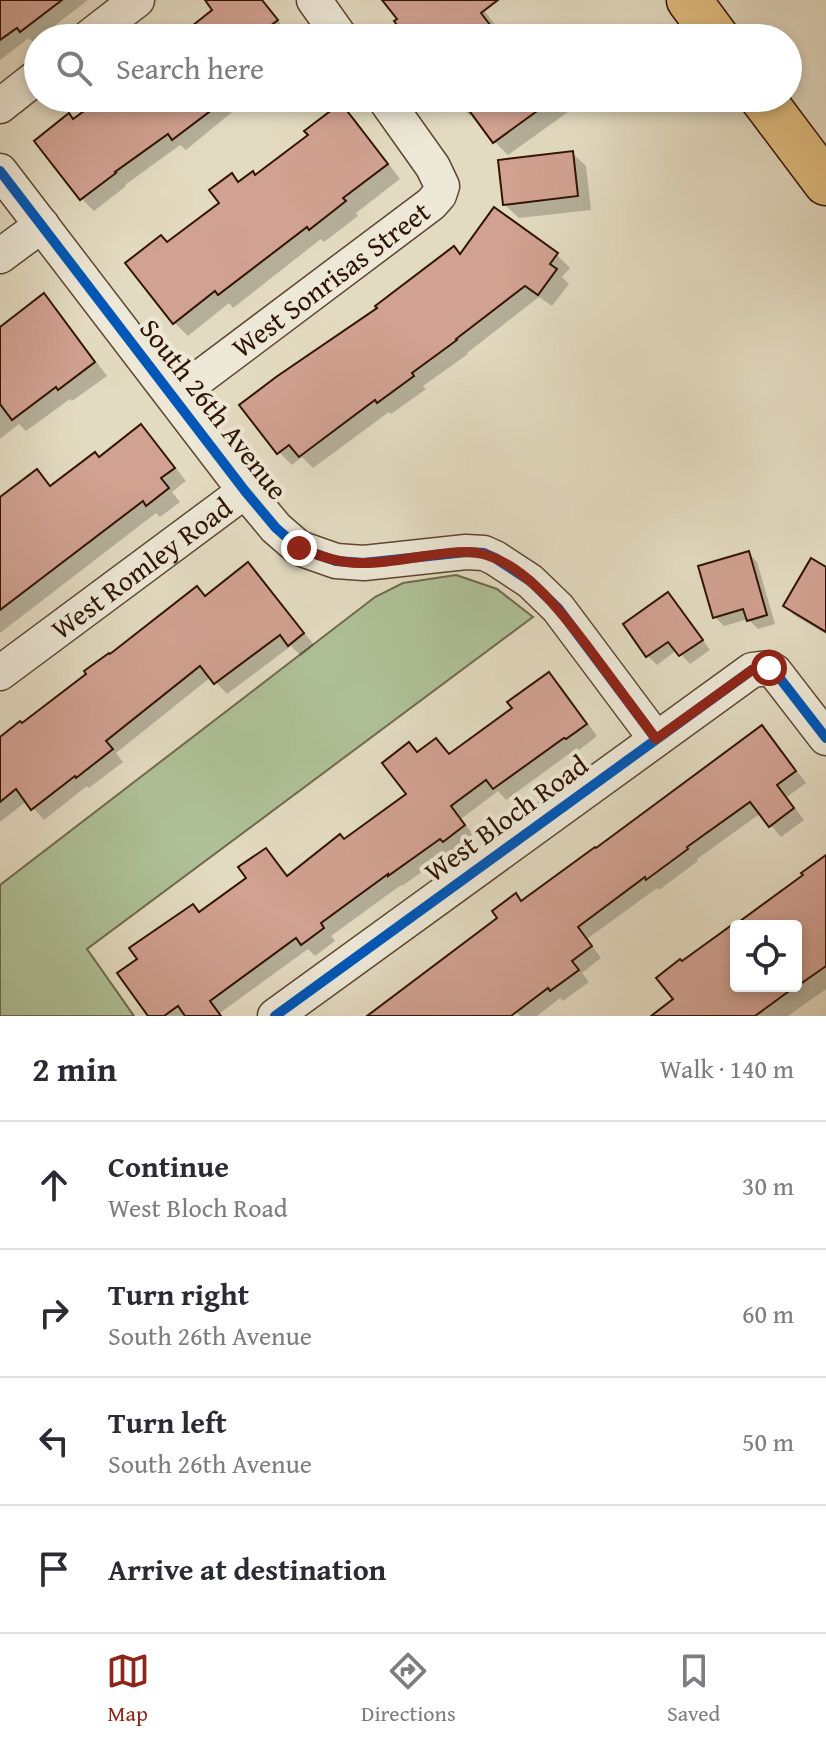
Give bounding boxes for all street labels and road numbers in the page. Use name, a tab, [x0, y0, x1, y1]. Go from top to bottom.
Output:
street label: West Sonrisas Street	[223, 191, 438, 367]
street label: South 26th Avenue	[131, 310, 298, 508]
street label: West Romley Road	[42, 487, 240, 649]
street label: West Bloch Road	[415, 744, 596, 891]

